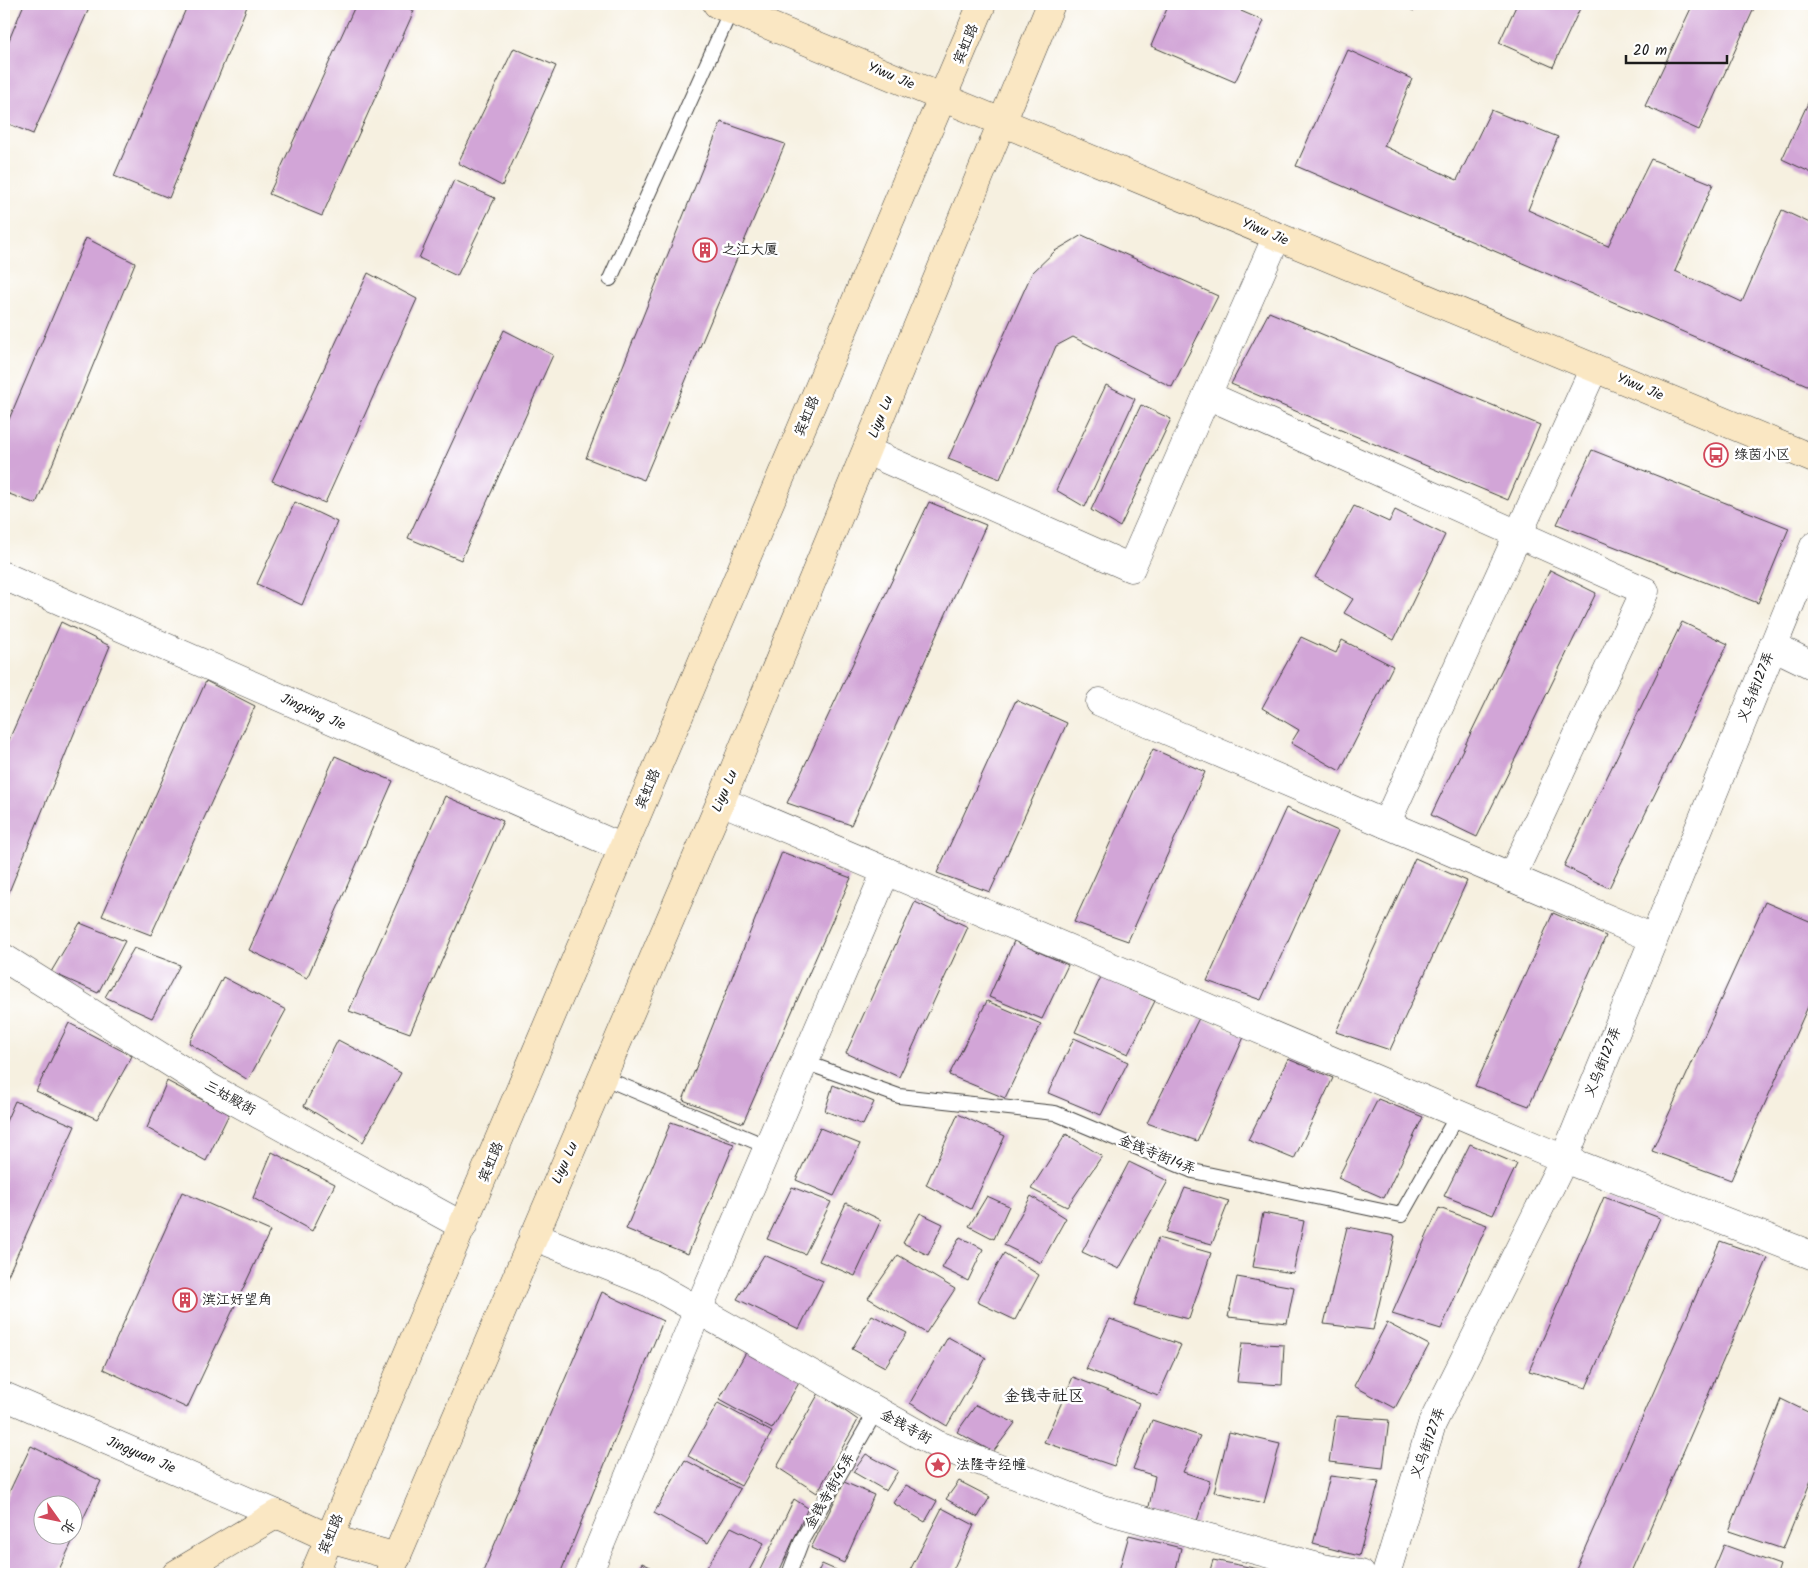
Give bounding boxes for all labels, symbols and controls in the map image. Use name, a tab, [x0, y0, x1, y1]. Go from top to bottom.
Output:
street label: 宾虹路	[948, 20, 984, 68]
scale bar	[1626, 32, 1727, 64]
text: 20 m	[1633, 39, 1667, 63]
street label: Yiwu Jie	[864, 56, 919, 96]
street label: Yiwu Jie	[1238, 212, 1293, 252]
building icon: 之江大厦	[692, 237, 718, 263]
place label: 之江大厦	[722, 239, 778, 261]
street label: Yiwu Jie	[1613, 367, 1668, 407]
street label: 宾虹路	[789, 392, 825, 440]
street label: Liyu Lu	[863, 392, 900, 442]
bus stop icon: 绿茵小区	[1703, 442, 1729, 468]
place label: 绿茵小区	[1734, 444, 1790, 466]
street label: 义乌街127弄	[1732, 648, 1780, 726]
street label: Jingxing Jie	[277, 688, 350, 736]
street label: 宾虹路	[630, 765, 666, 813]
street label: Liyu Lu	[706, 766, 744, 816]
street label: 义乌街127弄	[1579, 1023, 1627, 1101]
street label: 三姑殿街	[200, 1075, 260, 1121]
street label: 金钱寺街14弄	[1115, 1129, 1199, 1181]
street label: 宾虹路	[473, 1138, 509, 1186]
street label: Liyu Lu	[546, 1138, 584, 1188]
building icon: 滨江好望角	[172, 1287, 198, 1313]
place label: 滨江好望角	[202, 1289, 272, 1311]
district label: 金钱寺社区	[1004, 1384, 1084, 1409]
street label: 金钱寺街	[876, 1404, 936, 1450]
street label: 义乌街127弄	[1405, 1404, 1451, 1482]
street label: Jingyuan Jie	[103, 1431, 180, 1480]
street label: 金钱寺街45弄	[799, 1449, 861, 1533]
place icon: 法隆寺经幢	[925, 1452, 951, 1478]
place label: 法隆寺经幢	[956, 1454, 1026, 1476]
north arrow	[32, 1496, 82, 1546]
street label: 宾虹路	[313, 1510, 349, 1558]
text: 北	[55, 1515, 81, 1538]

